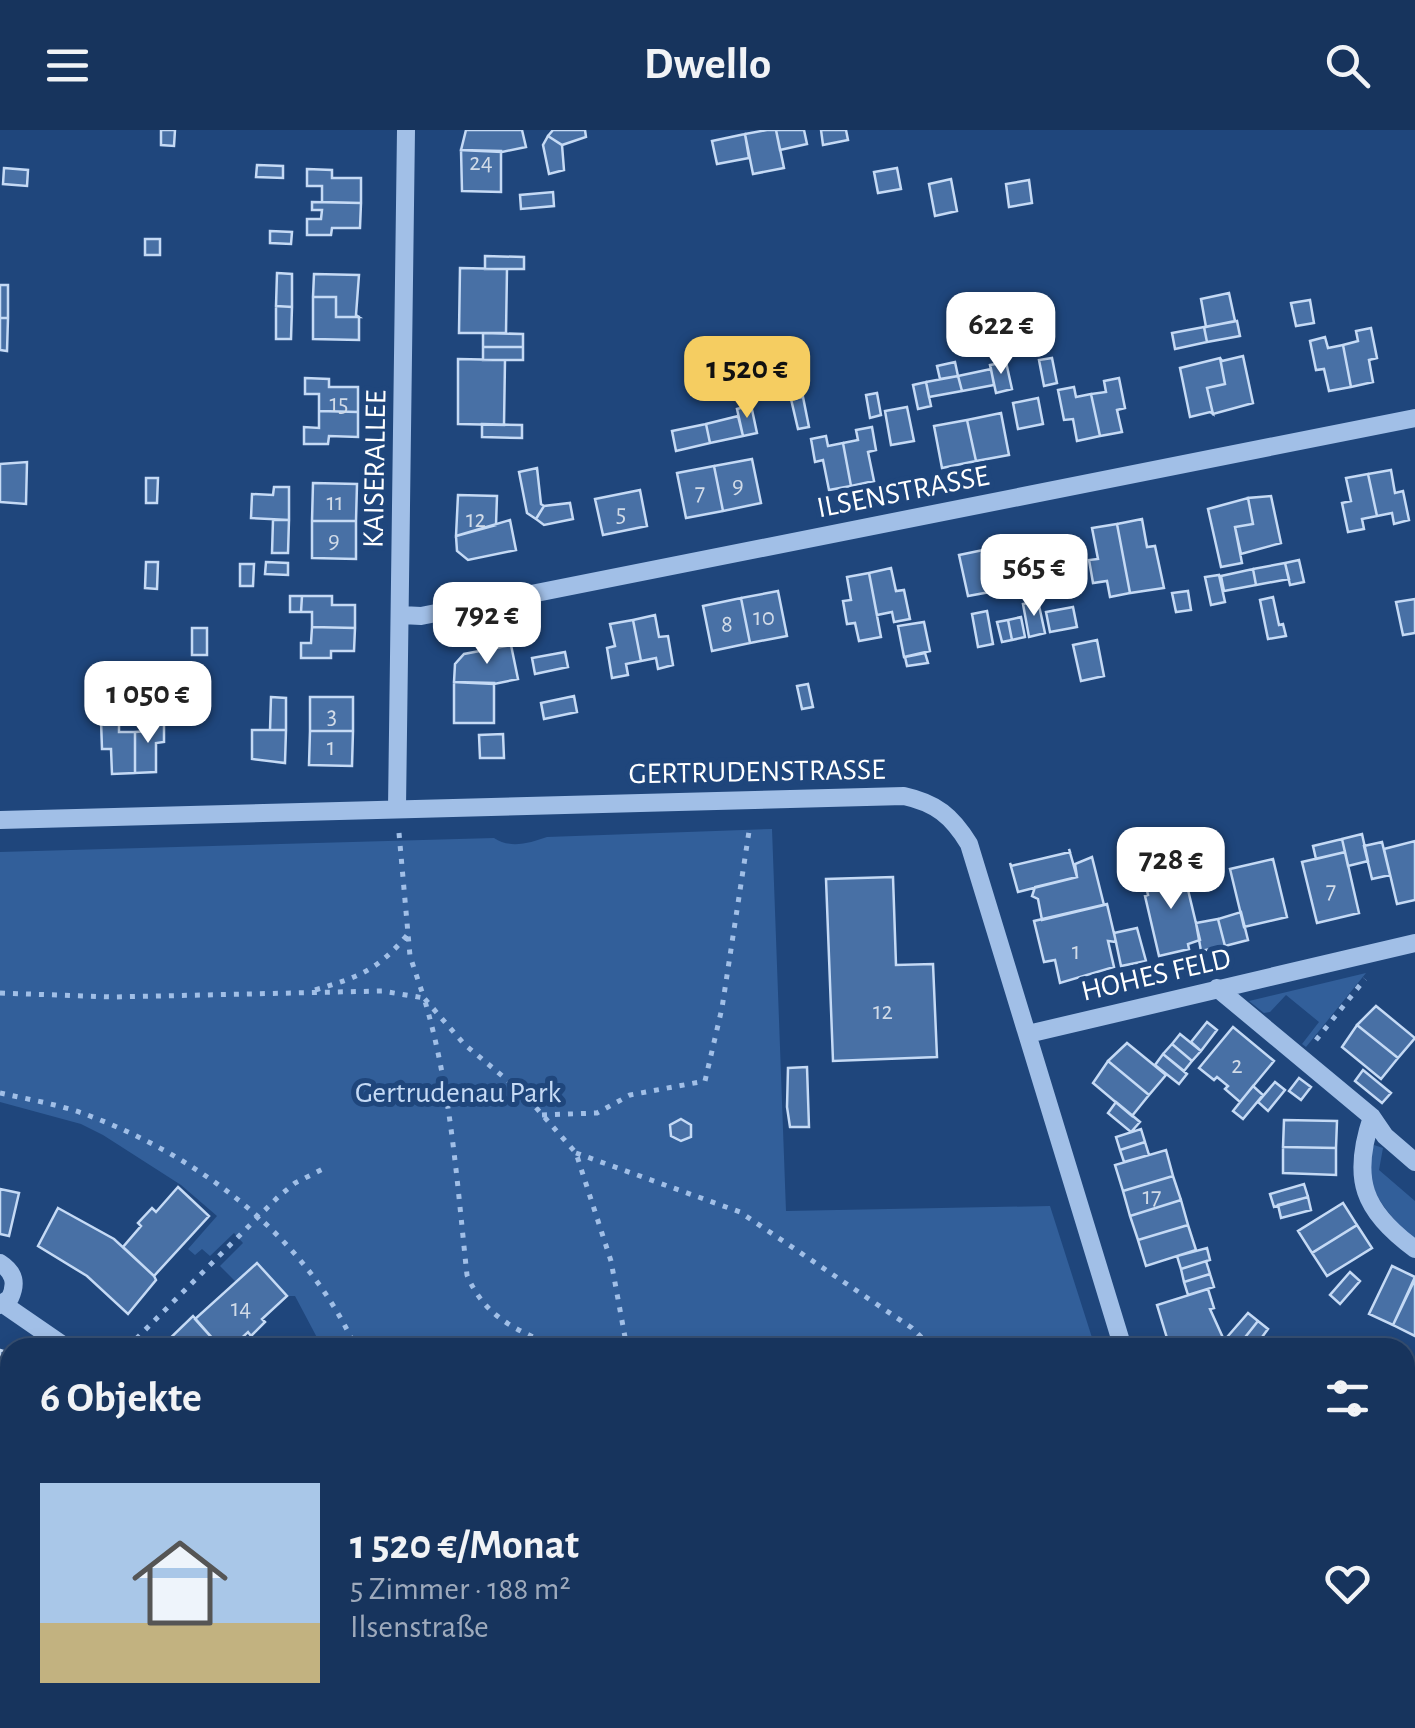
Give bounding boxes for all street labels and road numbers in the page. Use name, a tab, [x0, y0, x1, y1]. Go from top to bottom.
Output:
street label: KAISERALLEE	[359, 390, 391, 548]
street label: ILSENSTRASSE	[814, 461, 992, 523]
street label: GERTRUDENSTRASSE	[628, 755, 886, 789]
street label: HOHES FELD	[1078, 943, 1234, 1007]

